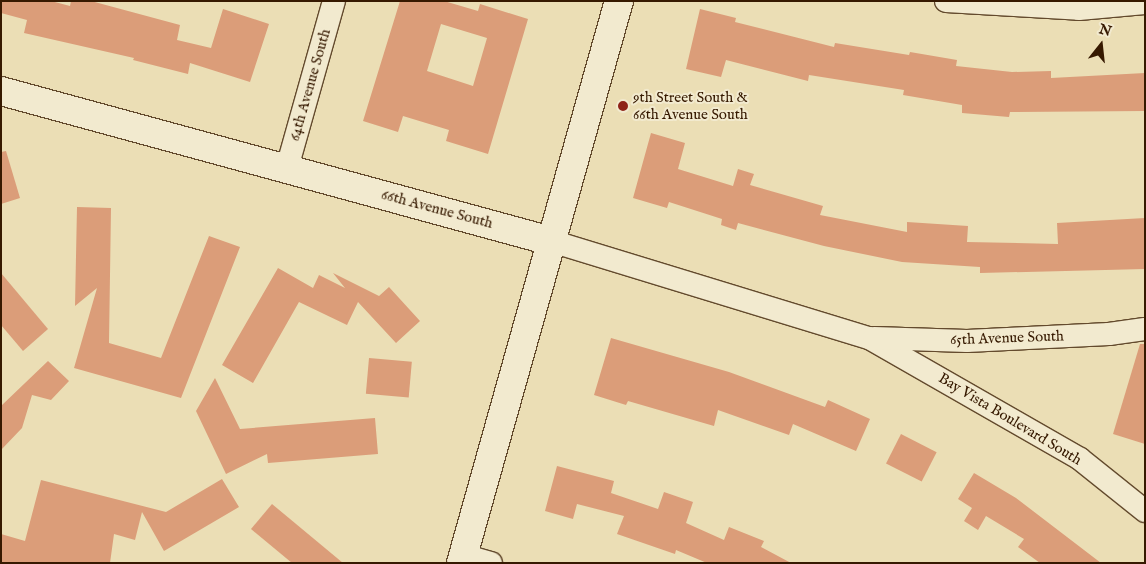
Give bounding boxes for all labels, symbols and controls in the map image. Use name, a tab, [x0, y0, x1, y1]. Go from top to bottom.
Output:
north arrow	[1076, 20, 1126, 70]
text: N	[1097, 20, 1113, 41]
street label: 64th Avenue South	[285, 27, 335, 143]
place label: 9th Street South & 66th Avenue South	[633, 88, 748, 123]
marker: 9th Street South & 66th Avenue South	[617, 100, 629, 112]
street label: 66th Avenue South	[379, 185, 495, 233]
street label: 65th Avenue South	[950, 327, 1064, 349]
street label: Bay Vista Boulevard South	[935, 369, 1085, 469]

